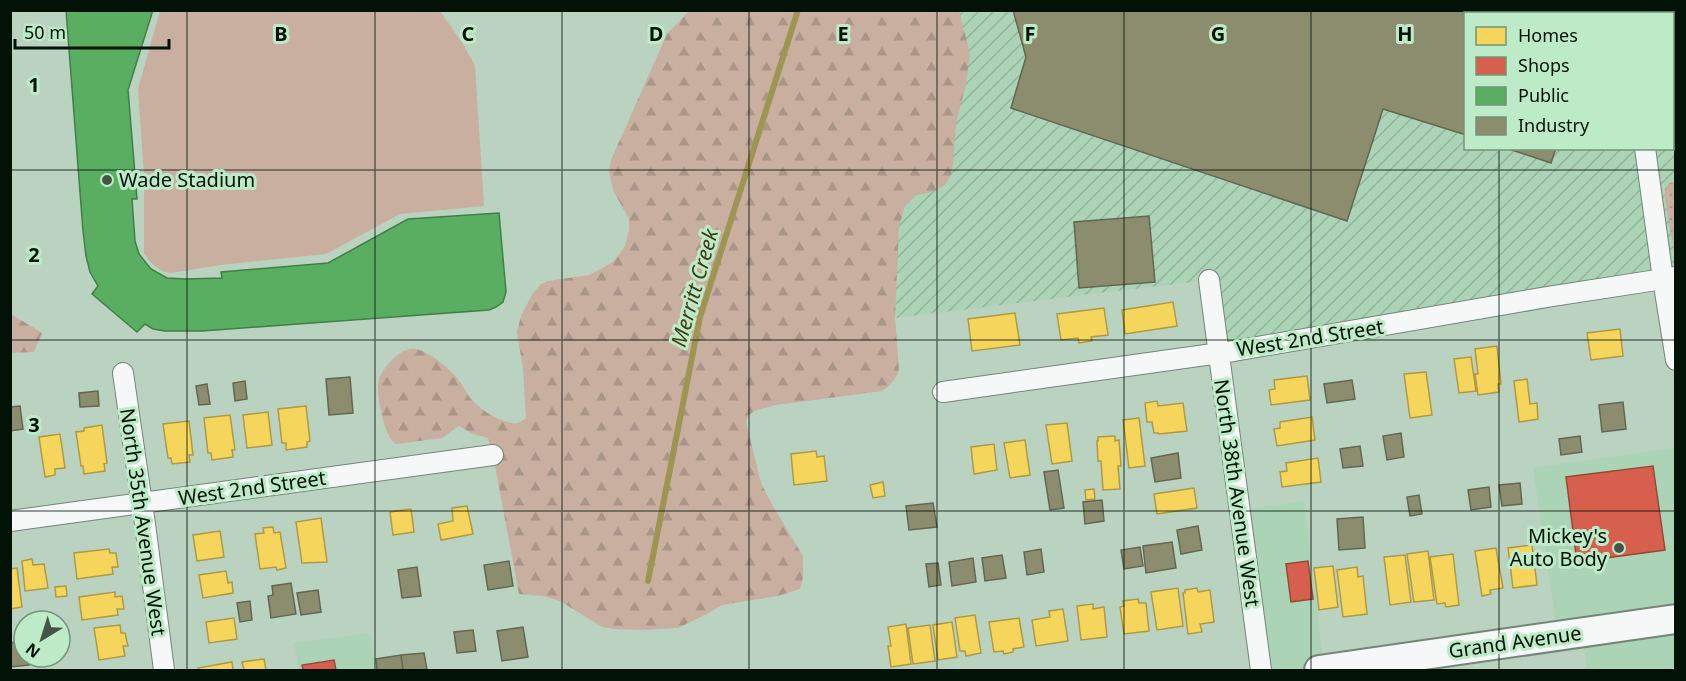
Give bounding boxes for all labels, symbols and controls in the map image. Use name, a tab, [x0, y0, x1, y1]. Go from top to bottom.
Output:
scale bar	[15, 12, 170, 50]
legend	[1464, 12, 1674, 150]
text: 50 m	[24, 20, 66, 44]
text: B	[274, 20, 288, 47]
text: C	[462, 20, 475, 47]
text: D	[649, 20, 663, 47]
text: E	[837, 20, 849, 47]
text: F	[1025, 20, 1035, 47]
text: G	[1211, 20, 1225, 47]
text: H	[1397, 20, 1413, 47]
text: Homes	[1518, 23, 1578, 47]
text: Shops	[1518, 53, 1570, 77]
text: 1	[28, 71, 40, 98]
text: Public	[1518, 83, 1569, 107]
text: Industry	[1518, 113, 1590, 137]
place label: Wade Stadium	[119, 166, 255, 193]
marker: Wade Stadium	[100, 173, 114, 187]
water label: Merritt Creek	[664, 224, 725, 350]
text: 2	[28, 241, 40, 268]
street label: West 2nd Street	[1234, 313, 1385, 362]
street label: North 38th Avenue West	[1208, 377, 1267, 609]
street label: North 35th Avenue West	[114, 406, 173, 638]
text: 3	[28, 411, 40, 438]
street label: West 2nd Street	[176, 464, 327, 511]
place label: Mickey's Auto Body	[1510, 522, 1608, 572]
marker: Mickey's Auto Body	[1612, 541, 1626, 555]
north arrow	[12, 609, 72, 669]
street label: Grand Avenue	[1447, 619, 1583, 664]
text: N	[21, 638, 45, 663]

